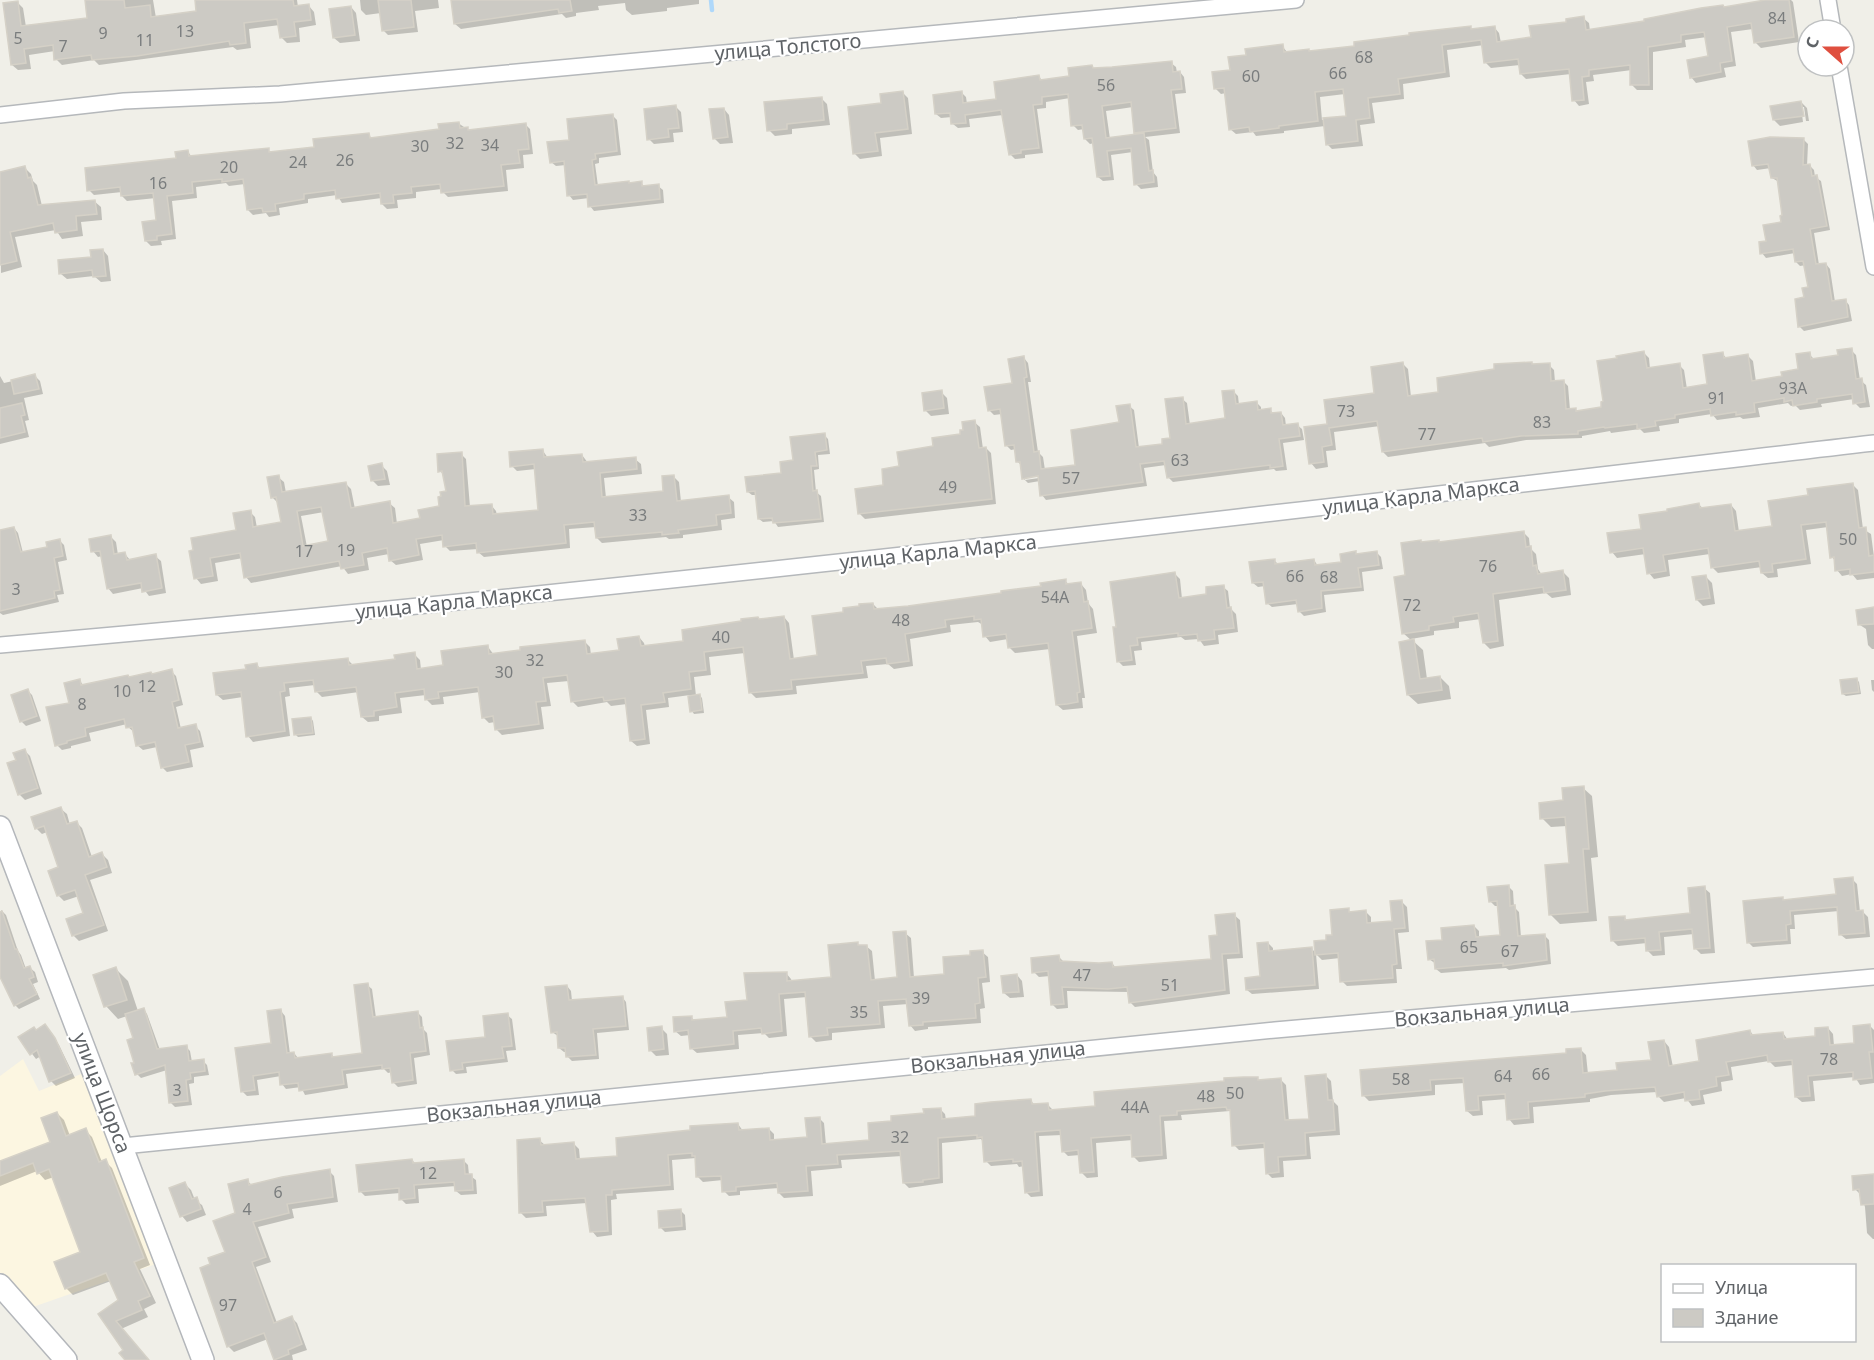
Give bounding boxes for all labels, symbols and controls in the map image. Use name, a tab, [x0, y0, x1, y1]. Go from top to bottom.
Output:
house number: 84	[1768, 7, 1786, 29]
north arrow	[1796, 18, 1856, 78]
house number: 13	[176, 20, 194, 42]
house number: 9	[98, 22, 108, 44]
house number: 5	[13, 27, 23, 49]
street label: улица Толстого	[713, 27, 862, 66]
house number: 11	[136, 29, 154, 51]
text: С	[1800, 34, 1824, 51]
house number: 7	[58, 35, 68, 57]
house number: 68	[1355, 46, 1373, 68]
house number: 66	[1329, 62, 1347, 84]
house number: 60	[1242, 65, 1260, 87]
house number: 56	[1097, 74, 1115, 96]
house number: 32	[446, 132, 464, 154]
house number: 34	[481, 134, 499, 156]
house number: 30	[411, 135, 429, 157]
house number: 26	[336, 149, 354, 171]
house number: 24	[289, 151, 307, 173]
house number: 20	[220, 156, 238, 178]
house number: 16	[149, 172, 167, 194]
house number: 93А	[1779, 377, 1808, 399]
house number: 91	[1708, 387, 1726, 409]
house number: 73	[1337, 400, 1355, 422]
house number: 83	[1533, 411, 1551, 433]
house number: 77	[1418, 423, 1436, 445]
house number: 63	[1171, 449, 1189, 471]
house number: 57	[1062, 467, 1080, 489]
street label: улица Карла Маркса	[1321, 470, 1521, 521]
house number: 49	[939, 476, 957, 498]
house number: 33	[629, 504, 647, 526]
street label: улица Карла Маркса	[838, 528, 1038, 575]
house number: 50	[1839, 528, 1857, 550]
house number: 19	[337, 539, 355, 561]
house number: 17	[295, 540, 313, 562]
house number: 76	[1479, 555, 1497, 577]
house number: 66	[1286, 565, 1304, 587]
house number: 68	[1320, 566, 1338, 588]
house number: 3	[11, 578, 21, 600]
street label: улица Карла Маркса	[354, 578, 554, 625]
house number: 54А	[1041, 586, 1070, 608]
house number: 72	[1403, 594, 1421, 616]
house number: 48	[892, 609, 910, 631]
house number: 40	[712, 626, 730, 648]
house number: 32	[526, 649, 544, 671]
house number: 30	[495, 661, 513, 683]
house number: 12	[138, 675, 156, 697]
house number: 10	[113, 680, 131, 702]
house number: 8	[77, 693, 87, 715]
house number: 65	[1460, 936, 1478, 958]
house number: 67	[1501, 940, 1519, 962]
house number: 47	[1073, 964, 1091, 986]
house number: 51	[1161, 974, 1179, 996]
house number: 39	[912, 987, 930, 1009]
street label: Вокзальная улица	[1393, 990, 1571, 1033]
house number: 35	[850, 1001, 868, 1023]
street label: улица Щорса	[67, 1028, 138, 1157]
street label: Вокзальная улица	[909, 1034, 1087, 1079]
house number: 78	[1820, 1048, 1838, 1070]
house number: 66	[1532, 1063, 1550, 1085]
house number: 64	[1494, 1065, 1512, 1087]
house number: 58	[1392, 1068, 1410, 1090]
house number: 3	[172, 1079, 182, 1101]
house number: 50	[1226, 1082, 1244, 1104]
street label: Вокзальная улица	[425, 1083, 603, 1128]
house number: 48	[1197, 1085, 1215, 1107]
house number: 44А	[1121, 1096, 1150, 1118]
house number: 32	[891, 1126, 909, 1148]
house number: 12	[419, 1162, 437, 1184]
house number: 6	[273, 1181, 283, 1203]
house number: 4	[242, 1198, 252, 1220]
legend	[1661, 1264, 1856, 1342]
text: Улица	[1715, 1275, 1768, 1299]
house number: 97	[219, 1294, 237, 1316]
text: Здание	[1715, 1305, 1779, 1329]

